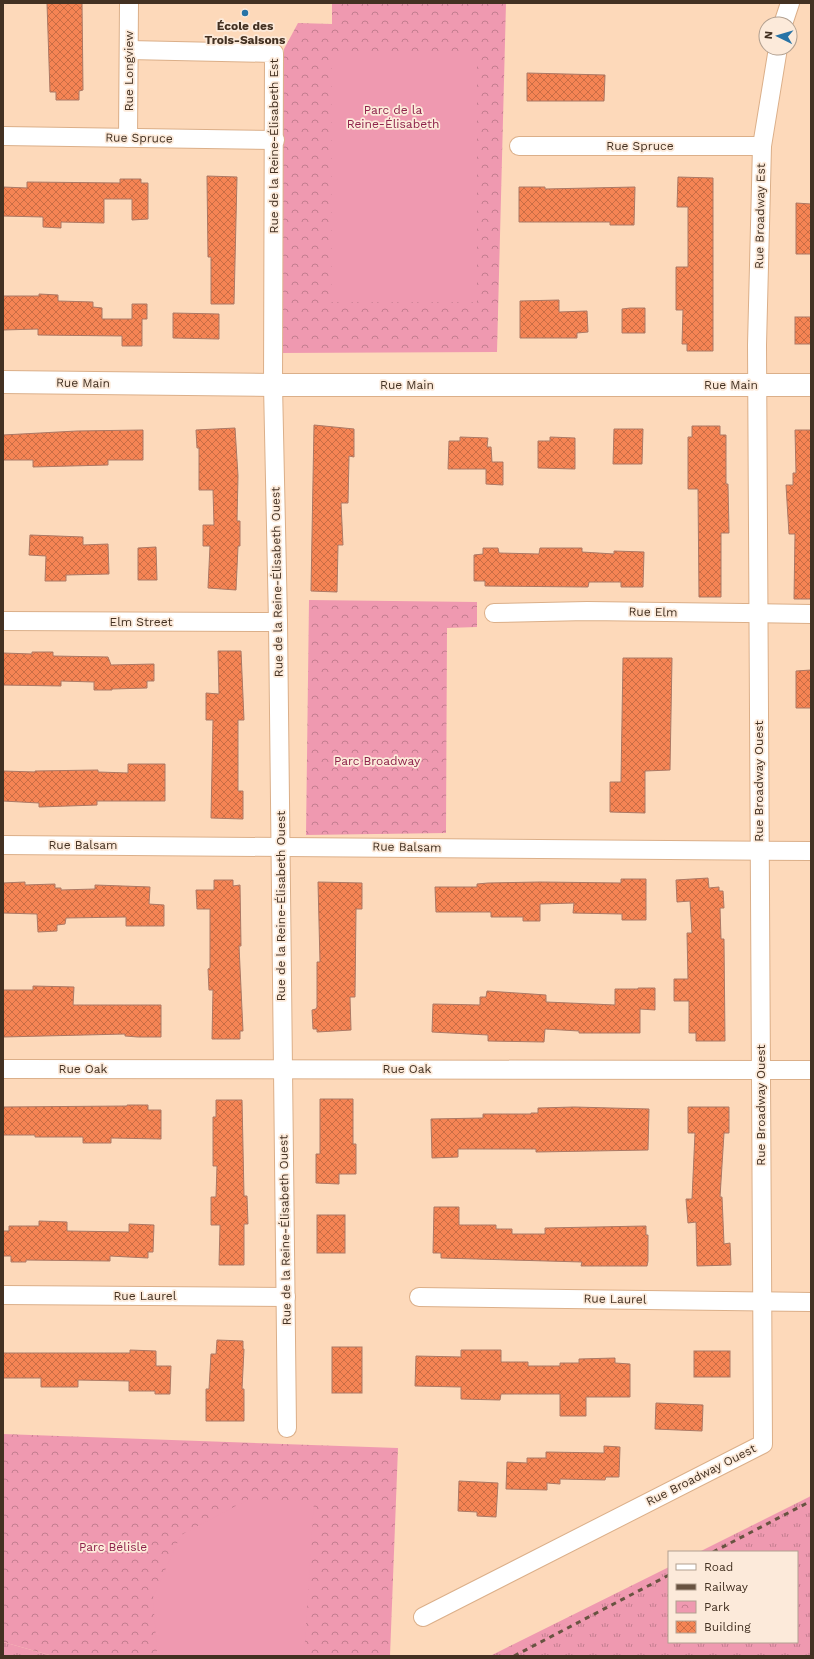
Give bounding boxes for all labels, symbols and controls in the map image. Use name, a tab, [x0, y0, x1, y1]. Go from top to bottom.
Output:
marker: École des Trois-Saisons	[240, 8, 250, 18]
north arrow	[758, 16, 798, 56]
place label: École des Trois-Saisons	[205, 19, 286, 47]
street label: Rue Longview	[122, 31, 136, 111]
text: N	[762, 31, 775, 40]
street label: Rue de la Reine-Élisabeth Est	[267, 59, 281, 233]
park label: Parc de la Reine-Élisabeth	[347, 103, 439, 131]
street label: Rue Spruce	[105, 130, 173, 146]
street label: Rue Spruce	[606, 139, 674, 153]
street label: Rue Broadway Est	[752, 163, 768, 269]
street label: Rue Main	[56, 376, 110, 390]
street label: Rue Main	[380, 378, 434, 392]
street label: Rue Main	[704, 378, 758, 392]
street label: Rue de la Reine-Élisabeth Ouest	[268, 487, 286, 677]
street label: Rue Elm	[628, 605, 678, 619]
street label: Elm Street	[110, 615, 172, 629]
street label: Rue Broadway Ouest	[752, 720, 766, 842]
park label: Parc Broadway	[334, 754, 421, 768]
street label: Rue de la Reine-Élisabeth Ouest	[274, 811, 288, 1001]
street label: Rue Balsam	[48, 838, 118, 852]
street label: Rue Balsam	[372, 839, 442, 855]
street label: Rue Broadway Ouest	[754, 1044, 768, 1166]
street label: Rue Oak	[59, 1062, 108, 1076]
street label: Rue Oak	[383, 1062, 432, 1076]
street label: Rue de la Reine-Élisabeth Ouest	[276, 1135, 294, 1325]
street label: Rue Laurel	[114, 1289, 177, 1303]
street label: Rue Laurel	[583, 1291, 647, 1307]
street label: Rue Broadway Ouest	[644, 1441, 758, 1509]
park label: Parc Bélisle	[79, 1540, 147, 1554]
legend	[668, 1551, 798, 1643]
text: Road	[704, 1560, 733, 1574]
text: Railway	[704, 1580, 749, 1594]
text: Park	[704, 1600, 730, 1614]
text: Building	[704, 1620, 751, 1634]

